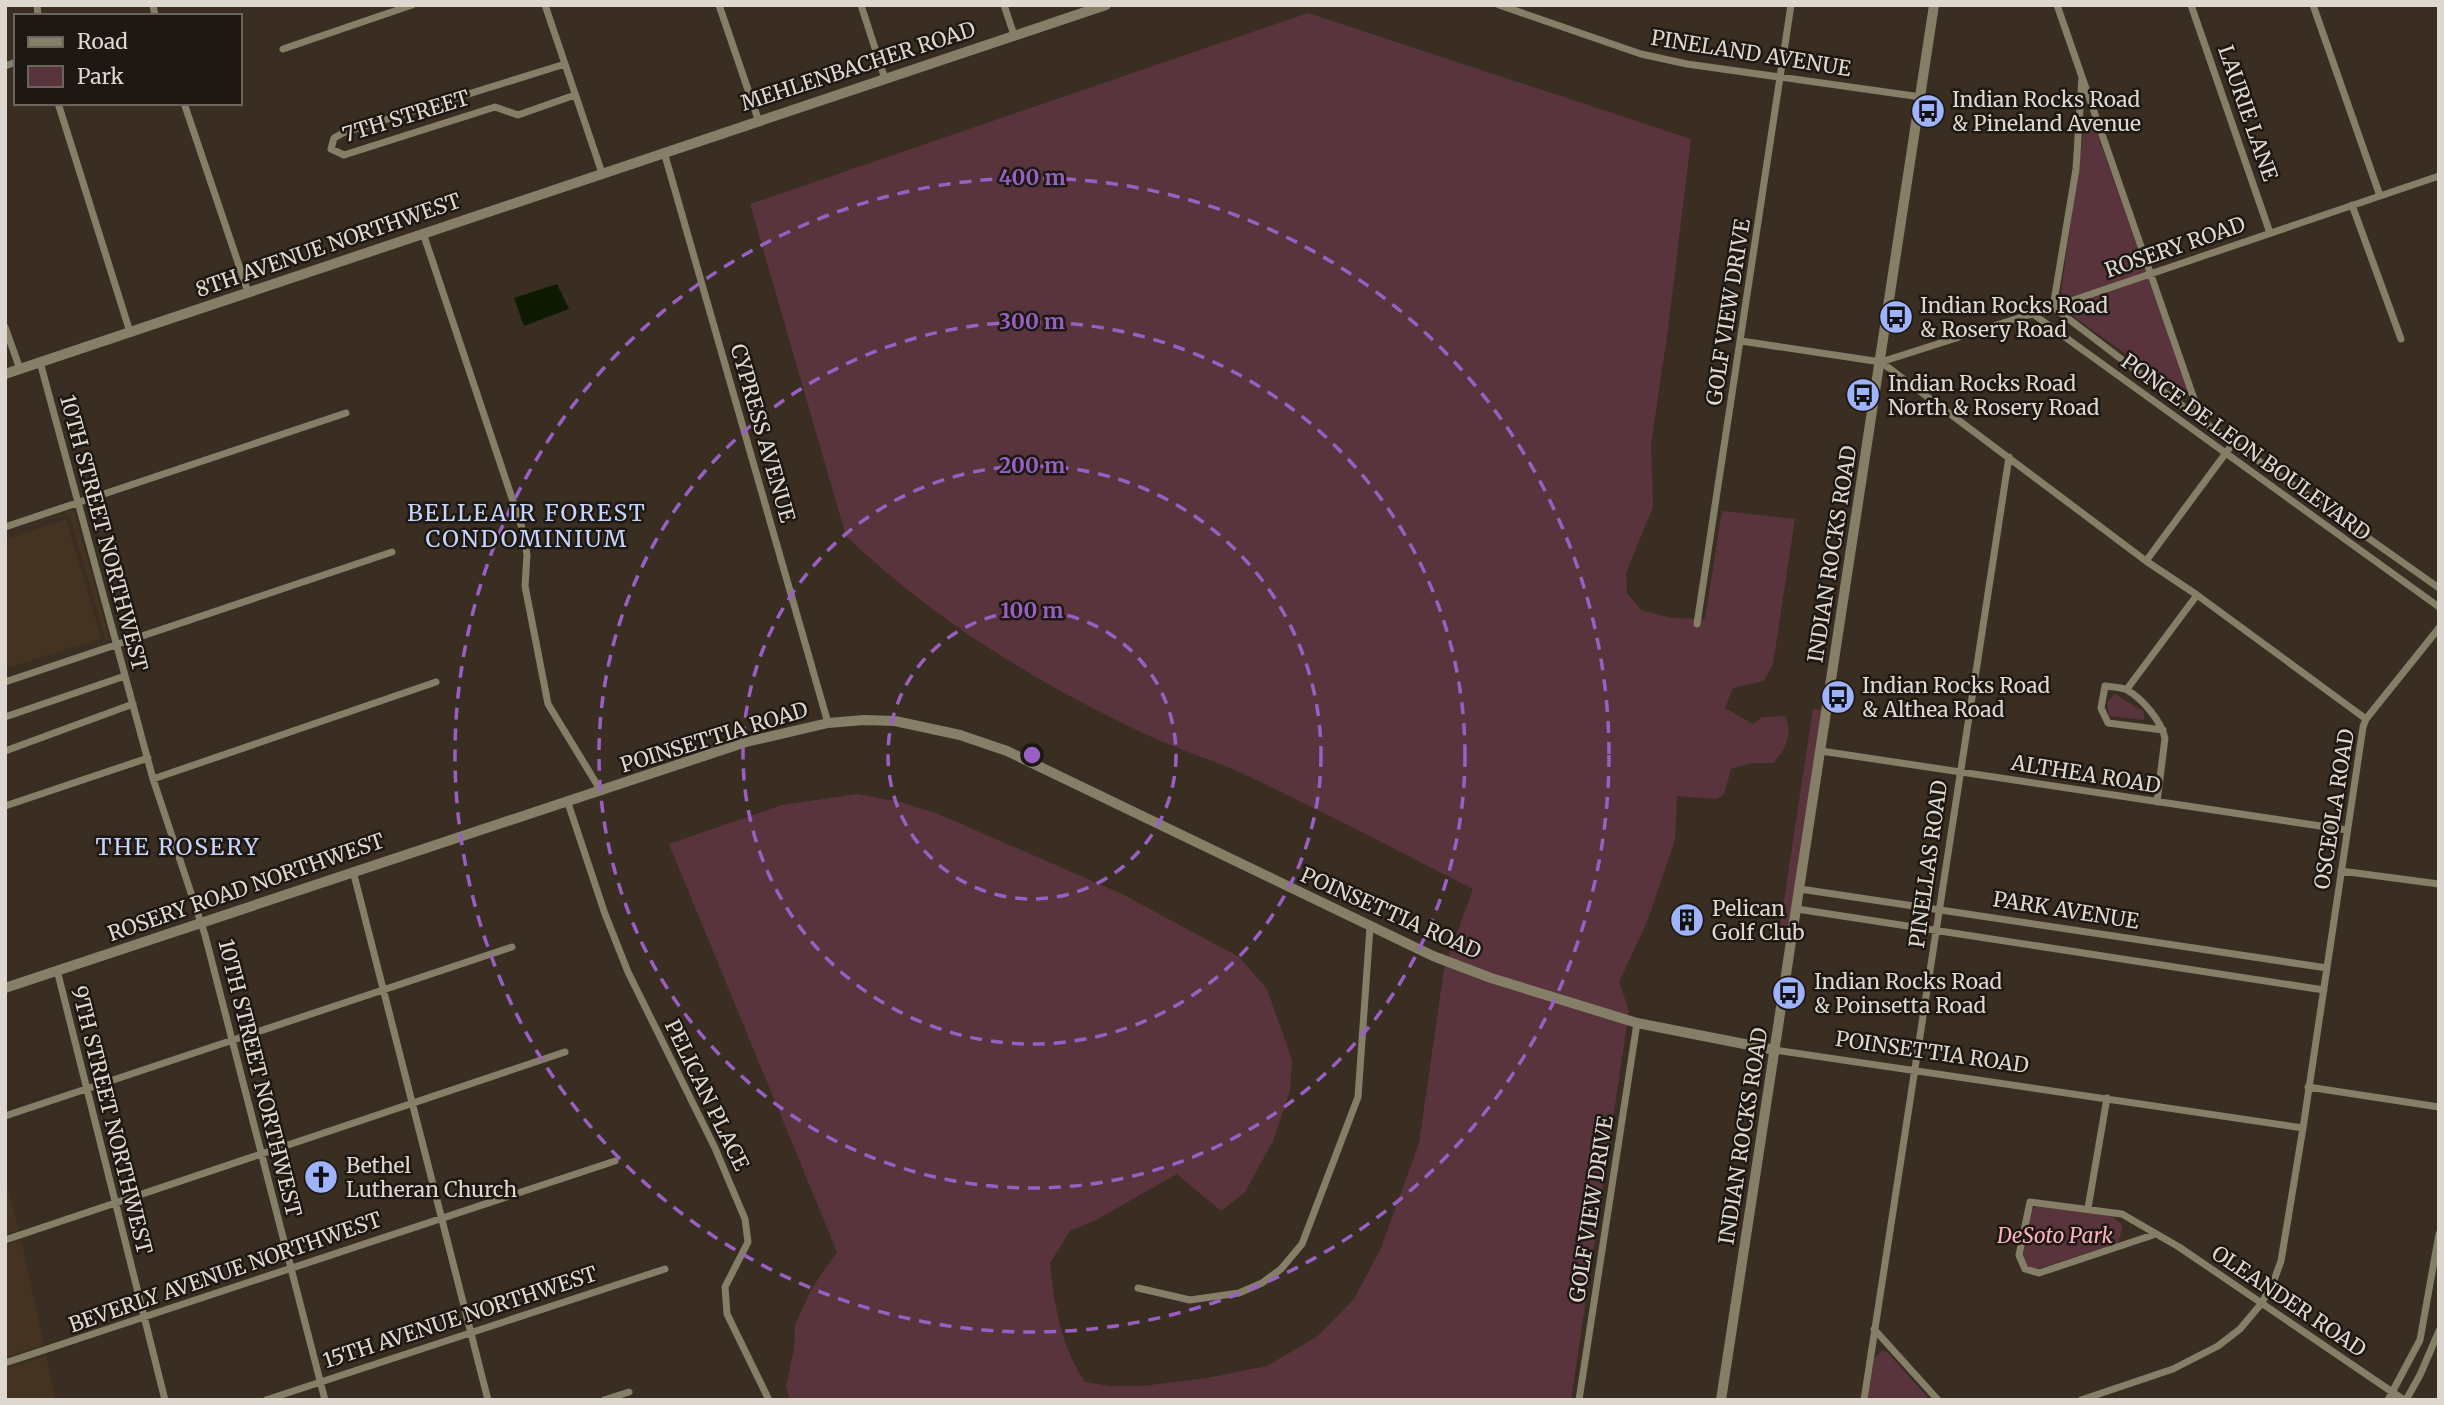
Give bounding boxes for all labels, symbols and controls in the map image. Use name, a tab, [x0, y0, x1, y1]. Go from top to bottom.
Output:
legend	[14, 14, 242, 105]
street label: MEHLENBACHER ROAD	[737, 15, 979, 117]
street label: PINELAND AVENUE	[1649, 24, 1854, 82]
text: Road	[77, 28, 128, 55]
street label: LAURIE LANE	[2212, 42, 2284, 185]
text: Park	[77, 63, 124, 90]
street label: 7TH STREET	[339, 84, 473, 148]
place label: Indian Rocks Road & Pineland Avenue	[1952, 86, 2141, 137]
bus stop icon: Indian Rocks Road & Pineland Avenue	[1909, 92, 1947, 130]
text: 400 m	[998, 164, 1066, 191]
street label: 8TH AVENUE NORTHWEST	[192, 187, 465, 303]
street label: ROSERY ROAD	[2101, 210, 2249, 284]
street label: GOLF VIEW DRIVE	[1700, 216, 1756, 407]
place label: Indian Rocks Road & Rosery Road	[1920, 292, 2109, 343]
bus stop icon: Indian Rocks Road & Rosery Road	[1877, 298, 1915, 336]
text: 300 m	[999, 308, 1065, 335]
street label: CYPRESS AVENUE	[725, 341, 802, 526]
street label: PONCE DE LEON BOULEVARD	[2116, 347, 2376, 547]
place label: Indian Rocks Road North & Rosery Road	[1888, 370, 2100, 421]
bus stop icon: Indian Rocks Road North & Rosery Road	[1844, 376, 1882, 414]
street label: 10TH STREET NORTHWEST	[54, 392, 154, 675]
street label: INDIAN ROCKS ROAD	[1801, 443, 1863, 665]
text: 200 m	[999, 452, 1065, 479]
district label: BELLEAIR FOREST CONDOMINIUM	[407, 498, 647, 553]
text: 100 m	[1001, 597, 1063, 624]
place label: Indian Rocks Road & Althea Road	[1862, 672, 2051, 723]
bus stop icon: Indian Rocks Road & Althea Road	[1819, 678, 1857, 716]
street label: POINSETTIA ROAD	[617, 696, 811, 778]
street label: OSCEOLA ROAD	[2308, 727, 2360, 891]
centre of rings	[1020, 743, 1044, 767]
street label: ALTHEA ROAD	[2008, 749, 2163, 799]
street label: PINELLAS ROAD	[1903, 778, 1953, 949]
street label: ROSERY ROAD NORTHWEST	[104, 827, 388, 947]
district label: THE ROSERY	[96, 832, 260, 861]
street label: POINSETTIA ROAD	[1296, 861, 1486, 965]
street label: PARK AVENUE	[1991, 885, 2142, 935]
place label: Pelican Golf Club	[1712, 895, 1805, 946]
building icon: Pelican Golf Club	[1668, 901, 1706, 939]
street label: 10TH STREET NORTHWEST	[212, 936, 308, 1220]
place label: Indian Rocks Road & Poinsetta Road	[1814, 968, 2003, 1019]
bus stop icon: Indian Rocks Road & Poinsetta Road	[1770, 974, 1808, 1012]
street label: 9TH STREET NORTHWEST	[66, 983, 159, 1257]
street label: PELICAN PLACE	[659, 1015, 756, 1176]
street label: INDIAN ROCKS ROAD	[1712, 1025, 1774, 1247]
street label: POINSETTIA ROAD	[1834, 1025, 2031, 1079]
street label: GOLF VIEW DRIVE	[1563, 1113, 1619, 1304]
place label: Bethel Lutheran Church	[346, 1152, 517, 1203]
church icon: Bethel Lutheran Church	[302, 1158, 340, 1196]
street label: BEVERLY AVENUE NORTHWEST	[65, 1206, 385, 1338]
park label: DeSoto Park	[1996, 1222, 2114, 1249]
street label: OLEANDER ROAD	[2207, 1239, 2372, 1363]
street label: 15TH AVENUE NORTHWEST	[319, 1260, 601, 1374]

